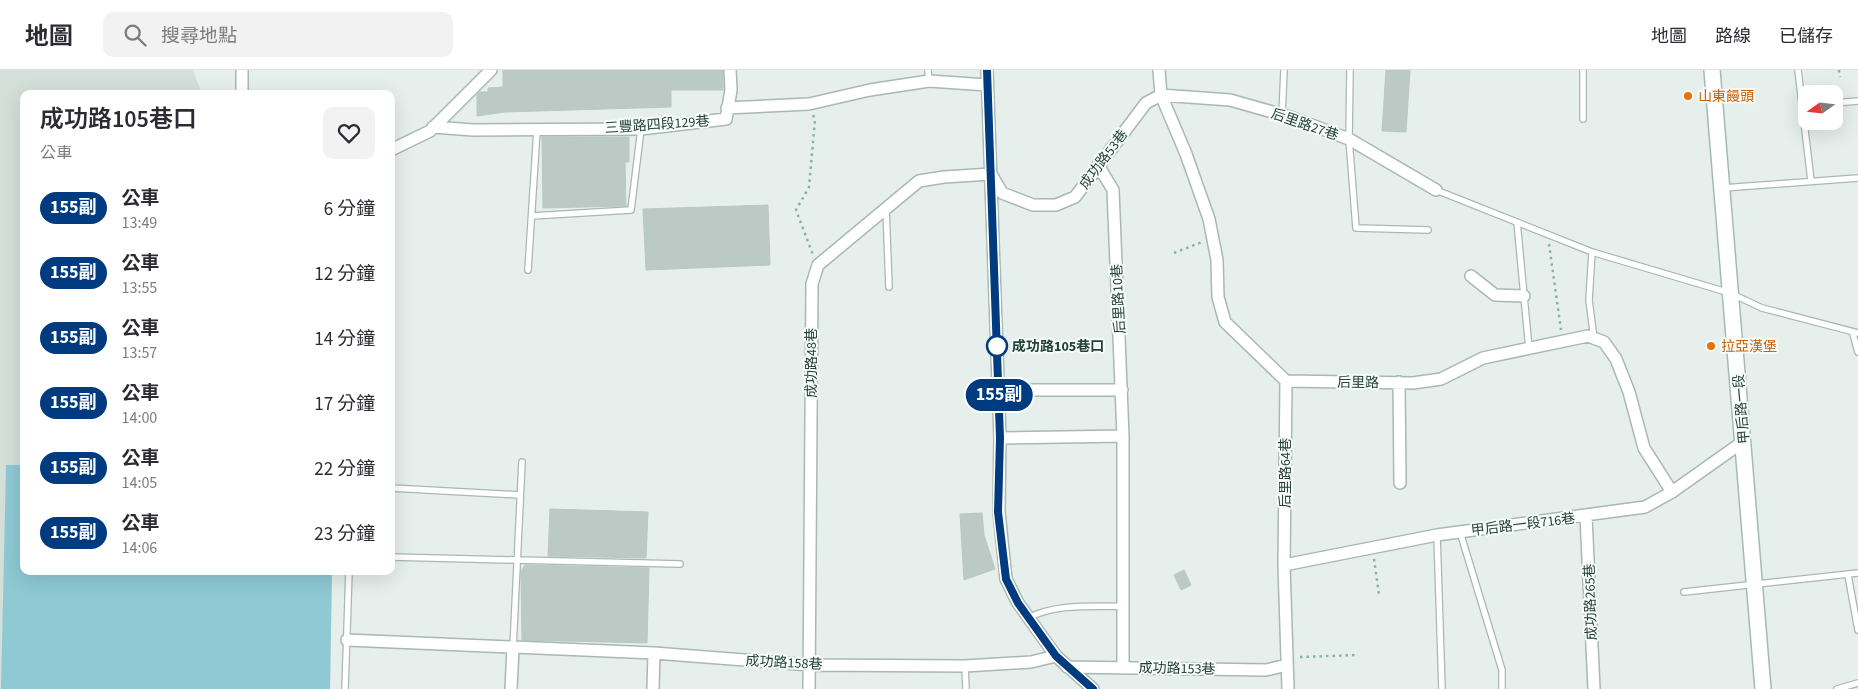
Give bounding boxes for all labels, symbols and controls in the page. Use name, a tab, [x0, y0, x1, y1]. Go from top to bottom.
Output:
search box	[103, 12, 453, 57]
text: 地圖	[25, 19, 73, 54]
icon: search	[121, 21, 149, 49]
text: 搜尋地點	[161, 23, 237, 50]
text: 地圖	[1651, 24, 1687, 49]
text: 路線	[1715, 24, 1751, 49]
text: 已儲存	[1779, 24, 1833, 49]
north arrow	[1798, 85, 1842, 130]
map controls	[1798, 85, 1843, 130]
place label: 山東饅頭	[1698, 87, 1754, 107]
marker: 山東饅頭	[1682, 90, 1694, 102]
text: 成功路105巷口	[40, 102, 197, 137]
street label: 后里路27巷	[1268, 104, 1341, 146]
button: heart	[323, 107, 375, 159]
street label: 三豐路四段129巷	[604, 111, 710, 139]
street label: 成功路53巷	[1075, 126, 1133, 194]
text: 公車	[40, 142, 72, 164]
text: 公車	[122, 185, 160, 212]
text: 155副	[50, 195, 97, 220]
text: 6 分鐘	[324, 196, 375, 223]
text: 13:49	[122, 212, 157, 234]
text: 公車	[122, 250, 160, 277]
text: 155副	[50, 260, 97, 285]
text: 12 分鐘	[314, 261, 375, 288]
street label: 后里路10巷	[1107, 264, 1131, 334]
text: 13:55	[122, 277, 157, 299]
text: 公車	[122, 315, 160, 342]
text: 155副	[50, 325, 97, 350]
text: 14 分鐘	[314, 326, 375, 353]
street label: 成功路48巷	[802, 328, 822, 398]
marker: 成功路105巷口	[986, 335, 1008, 357]
place label: 成功路105巷口	[1012, 337, 1104, 357]
place label: 拉亞漢堡	[1721, 337, 1777, 357]
marker: 拉亞漢堡	[1705, 340, 1717, 352]
text: 13:57	[122, 342, 157, 364]
street label: 后里路	[1337, 373, 1379, 393]
street label: 甲后路一段	[1729, 373, 1755, 445]
line badge: 155副	[964, 379, 1034, 411]
text: 公車	[122, 380, 160, 407]
text: 155副	[976, 382, 1022, 407]
text: 155副	[50, 390, 97, 415]
text: 17 分鐘	[314, 391, 375, 418]
text: 14:00	[122, 407, 157, 429]
street label: 后里路64巷	[1276, 438, 1296, 508]
text: 公車	[122, 445, 160, 472]
text: 155副	[50, 455, 97, 480]
text: 22 分鐘	[314, 456, 375, 483]
text: 14:05	[122, 472, 157, 494]
street label: 甲后路一段716巷	[1470, 509, 1576, 541]
text: 公車	[122, 510, 160, 537]
text: 155副	[50, 520, 97, 545]
text: 23 分鐘	[314, 521, 375, 548]
text: 14:06	[122, 537, 157, 559]
street label: 成功路265巷	[1580, 563, 1602, 641]
street label: 成功路158巷	[745, 651, 823, 675]
street label: 成功路153巷	[1138, 658, 1216, 680]

